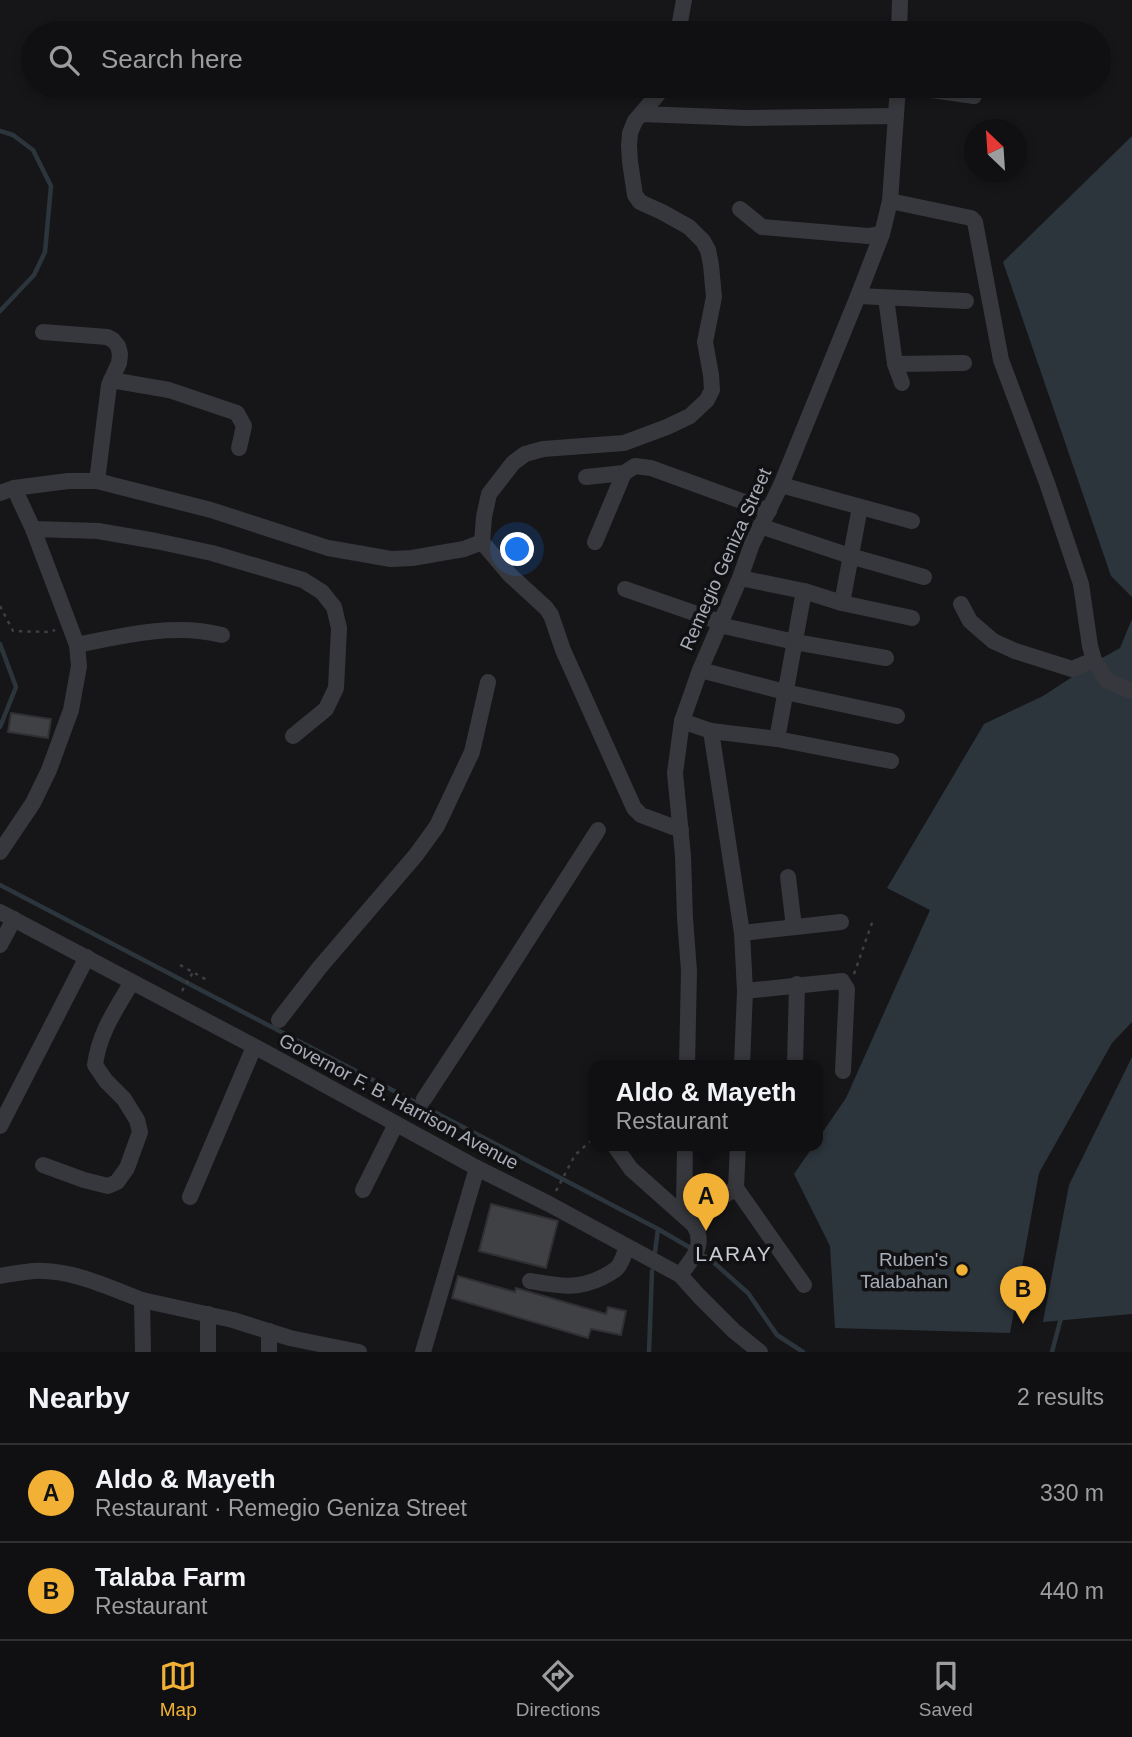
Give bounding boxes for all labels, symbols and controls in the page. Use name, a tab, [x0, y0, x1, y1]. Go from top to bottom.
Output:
search box	[21, 21, 1111, 98]
icon: search	[45, 41, 83, 79]
text: Search here	[101, 44, 243, 74]
north arrow	[964, 119, 1027, 182]
street label: Remegio Geniza Street	[676, 464, 776, 654]
your location	[500, 532, 534, 566]
street label: Governor F. B. Harrison Avenue	[276, 1029, 522, 1174]
popup	[589, 1060, 823, 1151]
text: Aldo & Mayeth	[616, 1077, 796, 1107]
text: Restaurant	[616, 1108, 728, 1134]
pin: A	[683, 1173, 729, 1231]
district label: LARAY	[695, 1242, 773, 1265]
place label: Ruben's Talabahan	[860, 1249, 948, 1292]
marker: Ruben's Talabahan	[954, 1262, 970, 1278]
pin: B	[1000, 1266, 1046, 1324]
text: Nearby	[28, 1381, 130, 1414]
text: 2 results	[1017, 1384, 1104, 1410]
text: Aldo & Mayeth	[95, 1464, 276, 1494]
text: A	[43, 1480, 59, 1506]
text: 330 m	[1040, 1480, 1104, 1506]
text: Restaurant · Remegio Geniza Street	[95, 1495, 467, 1521]
text: Talaba Farm	[95, 1562, 246, 1592]
text: B	[43, 1578, 59, 1604]
text: 440 m	[1040, 1578, 1104, 1604]
text: Restaurant	[95, 1593, 208, 1619]
tab: Map	[159, 1657, 197, 1721]
tab: Directions	[516, 1657, 600, 1721]
tab: Saved	[919, 1657, 973, 1721]

